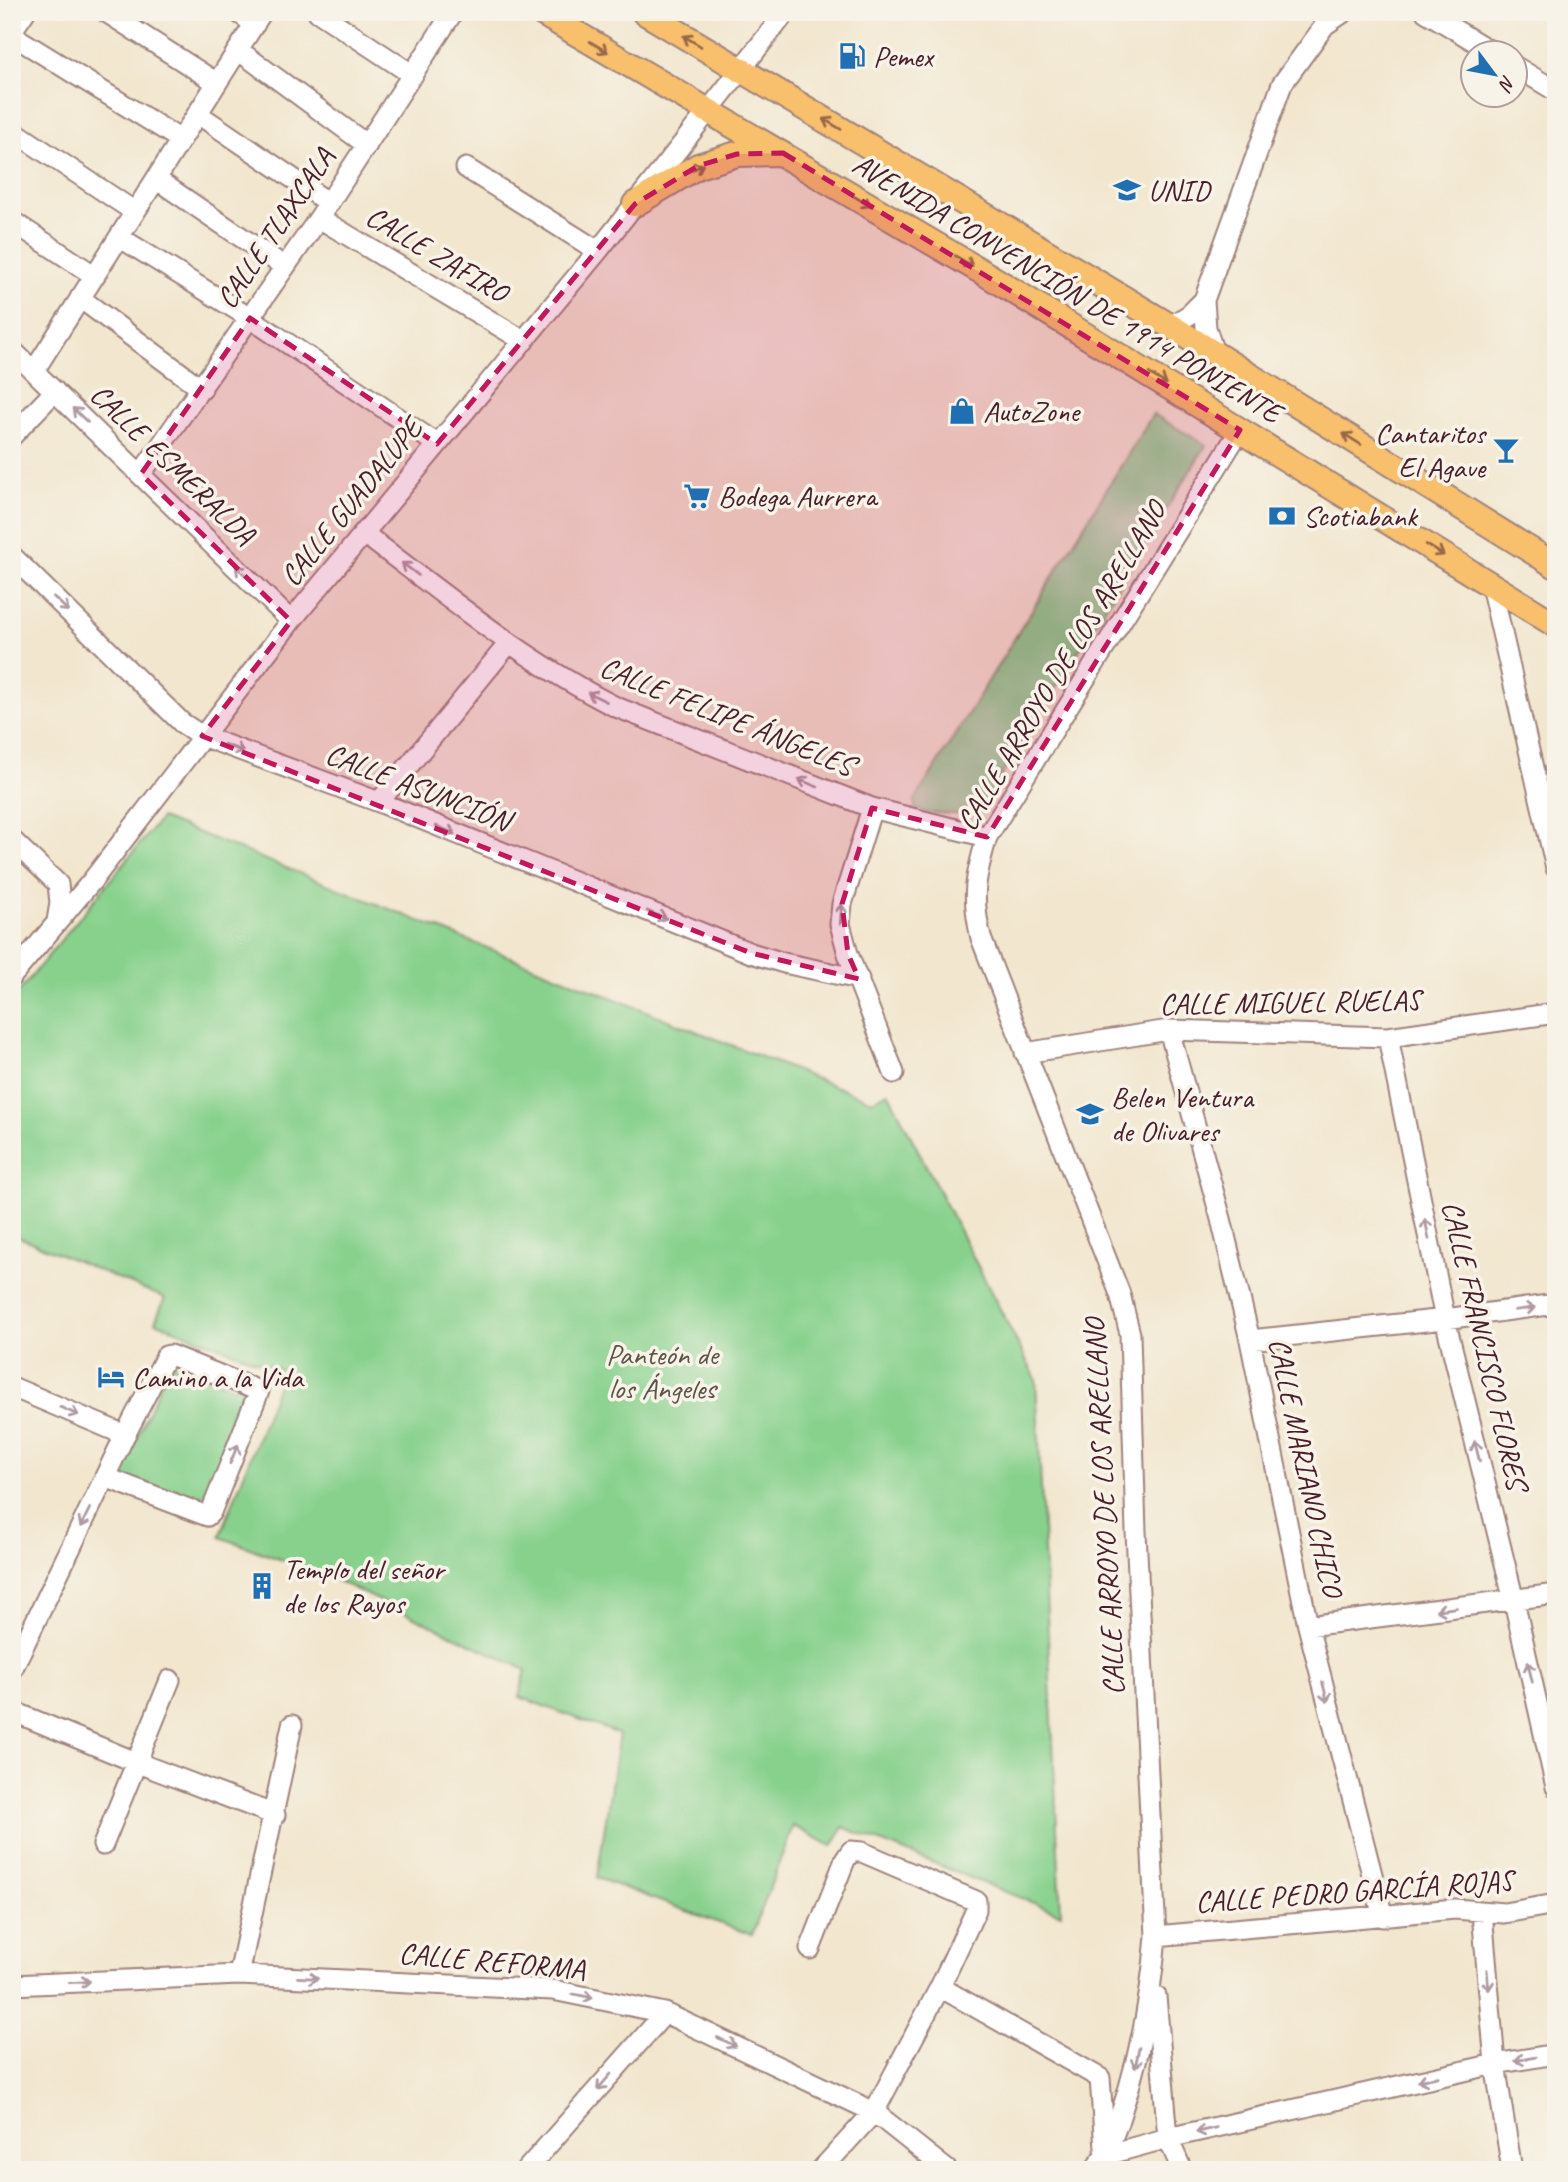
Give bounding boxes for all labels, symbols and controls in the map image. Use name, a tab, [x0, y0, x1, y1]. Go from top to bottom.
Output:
one-way arrow	[682, 33, 702, 47]
place label: Pemex	[873, 37, 936, 75]
north arrow	[1460, 38, 1530, 108]
one-way arrow	[589, 41, 609, 55]
fuel station icon: Pemex	[837, 41, 867, 71]
text: N	[1493, 71, 1521, 97]
one-way arrow	[823, 117, 843, 131]
street label: CALLE TLAXCALA	[207, 140, 343, 316]
street label: AVENIDA CONVENCIÓN DE 1914 PONIENTE	[846, 145, 1292, 433]
one-way arrow	[683, 162, 704, 176]
place label: UNID	[1148, 171, 1212, 209]
school or university icon: UNID	[1112, 175, 1142, 205]
one-way arrow	[852, 194, 872, 208]
street label: CALLE ZAFIRO	[359, 197, 517, 313]
one-way arrow	[953, 254, 973, 268]
one-way arrow	[1148, 373, 1168, 387]
street label: CALLE ESMERALDA	[82, 375, 265, 553]
place label: AutoZone	[983, 392, 1081, 430]
shop icon: AutoZone	[947, 396, 977, 426]
one-way arrow	[71, 406, 88, 423]
street label: CALLE GUADALUPE	[272, 407, 433, 594]
place label: Cantaritos El Agave	[1375, 414, 1488, 486]
one-way arrow	[1343, 432, 1363, 446]
bar icon: Cantaritos El Agave	[1491, 435, 1521, 465]
place label: Bodega Aurrera	[718, 477, 879, 515]
supermarket icon: Bodega Aurrera	[682, 481, 712, 511]
street label: CALLE ARROYO DE LOS ARELLANO	[948, 492, 1176, 837]
place label: Scotiabank	[1303, 497, 1419, 535]
bank icon: Scotiabank	[1267, 501, 1297, 531]
one-way arrow	[1425, 543, 1444, 558]
one-way arrow	[401, 561, 420, 576]
one-way arrow	[234, 565, 251, 582]
one-way arrow	[52, 595, 69, 612]
street label: CALLE FELIPE ÁNGELES	[595, 648, 865, 786]
one-way arrow	[587, 690, 608, 704]
street label: CALLE ASUNCIÓN	[321, 734, 520, 841]
one-way arrow	[222, 743, 244, 755]
one-way arrow	[798, 775, 819, 788]
one-way arrow	[435, 824, 456, 837]
one-way arrow	[835, 903, 848, 926]
one-way arrow	[645, 909, 667, 922]
street label: CALLE MIGUEL RUELAS	[1159, 981, 1425, 1023]
place label: Belen Ventura de Olivares	[1111, 1078, 1255, 1150]
school or university icon: Belen Ventura de Olivares	[1075, 1099, 1105, 1129]
street label: CALLE FRANCISCO FLORES	[1433, 1197, 1538, 1498]
one-way arrow	[1420, 1218, 1434, 1241]
one-way arrow	[1513, 1302, 1536, 1315]
street label: CALLE ARROYO DE LOS ARELLANO	[1075, 1315, 1133, 1696]
street label: CALLE MARIANO CHICO	[1260, 1334, 1353, 1603]
park label: Panteón de los Ángeles	[606, 1335, 720, 1407]
place label: Camino a la Vida	[132, 1358, 305, 1396]
hotel icon: Camino a la Vida	[96, 1362, 126, 1392]
one-way arrow	[57, 1405, 79, 1418]
one-way arrow	[1470, 1440, 1484, 1463]
one-way arrow	[228, 1444, 241, 1466]
one-way arrow	[78, 1507, 91, 1528]
place label: Templo del señor de los Rayos	[283, 1550, 447, 1622]
building icon: Templo del señor de los Rayos	[247, 1571, 277, 1601]
one-way arrow	[1435, 1602, 1458, 1615]
one-way arrow	[1523, 1661, 1536, 1684]
one-way arrow	[1319, 1680, 1332, 1703]
street label: CALLE PEDRO GARCÍA ROJAS	[1194, 1861, 1519, 1921]
street label: CALLE REFORMA	[398, 1934, 587, 1988]
one-way arrow	[1482, 1968, 1495, 1991]
one-way arrow	[296, 1972, 319, 1985]
one-way arrow	[69, 1975, 92, 1988]
one-way arrow	[571, 1990, 594, 2004]
one-way arrow	[716, 2036, 737, 2049]
one-way arrow	[1130, 2046, 1144, 2069]
one-way arrow	[1514, 2053, 1537, 2066]
one-way arrow	[596, 2073, 612, 2091]
one-way arrow	[1417, 2073, 1440, 2086]
one-way arrow	[1195, 2123, 1218, 2137]

